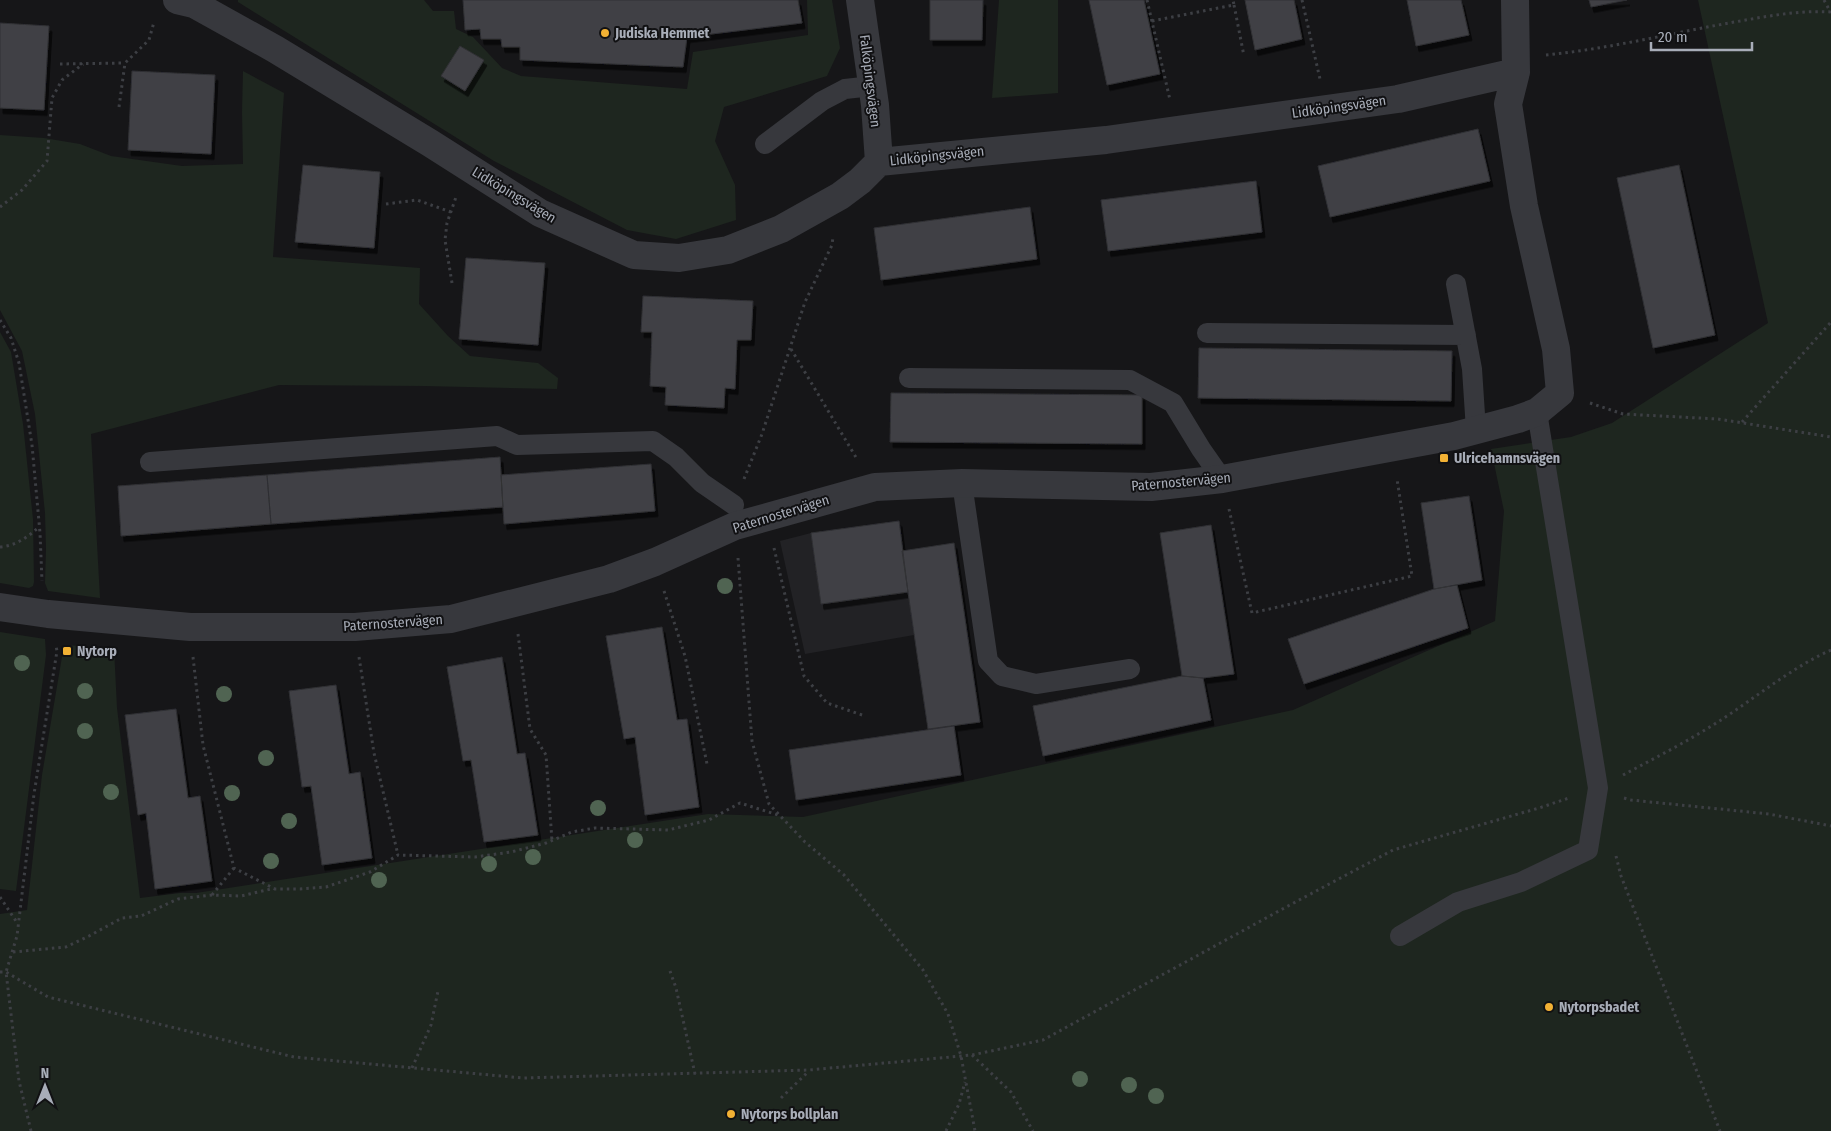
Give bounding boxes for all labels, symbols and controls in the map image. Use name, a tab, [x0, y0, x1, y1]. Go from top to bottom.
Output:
scale bar	[1651, 20, 1752, 52]
place label: Judiska Hemmet	[614, 25, 710, 42]
marker: Judiska Hemmet	[599, 27, 611, 39]
text: 20 m	[1658, 28, 1688, 46]
street label: Falköpingsvägen	[856, 34, 884, 128]
street label: Lidköpingsvägen	[1291, 92, 1387, 122]
street label: Lidköpingsvägen	[889, 143, 985, 169]
street label: Lidköpingsvägen	[469, 163, 559, 227]
place label: Ulricehamnsvägen	[1454, 450, 1560, 467]
marker: Ulricehamnsvägen	[1438, 452, 1450, 464]
street label: Paternostervägen	[1130, 469, 1232, 495]
street label: Paternostervägen	[731, 491, 831, 537]
street label: Paternostervägen	[343, 611, 443, 635]
place label: Nytorp	[77, 643, 117, 660]
marker: Nytorp	[61, 645, 73, 657]
place label: Nytorpsbadet	[1559, 999, 1640, 1016]
marker: Nytorpsbadet	[1543, 1001, 1555, 1013]
north arrow	[20, 1061, 70, 1111]
text: N	[41, 1065, 49, 1082]
place label: Nytorps bollplan	[741, 1106, 838, 1123]
marker: Nytorps bollplan	[725, 1108, 737, 1120]

